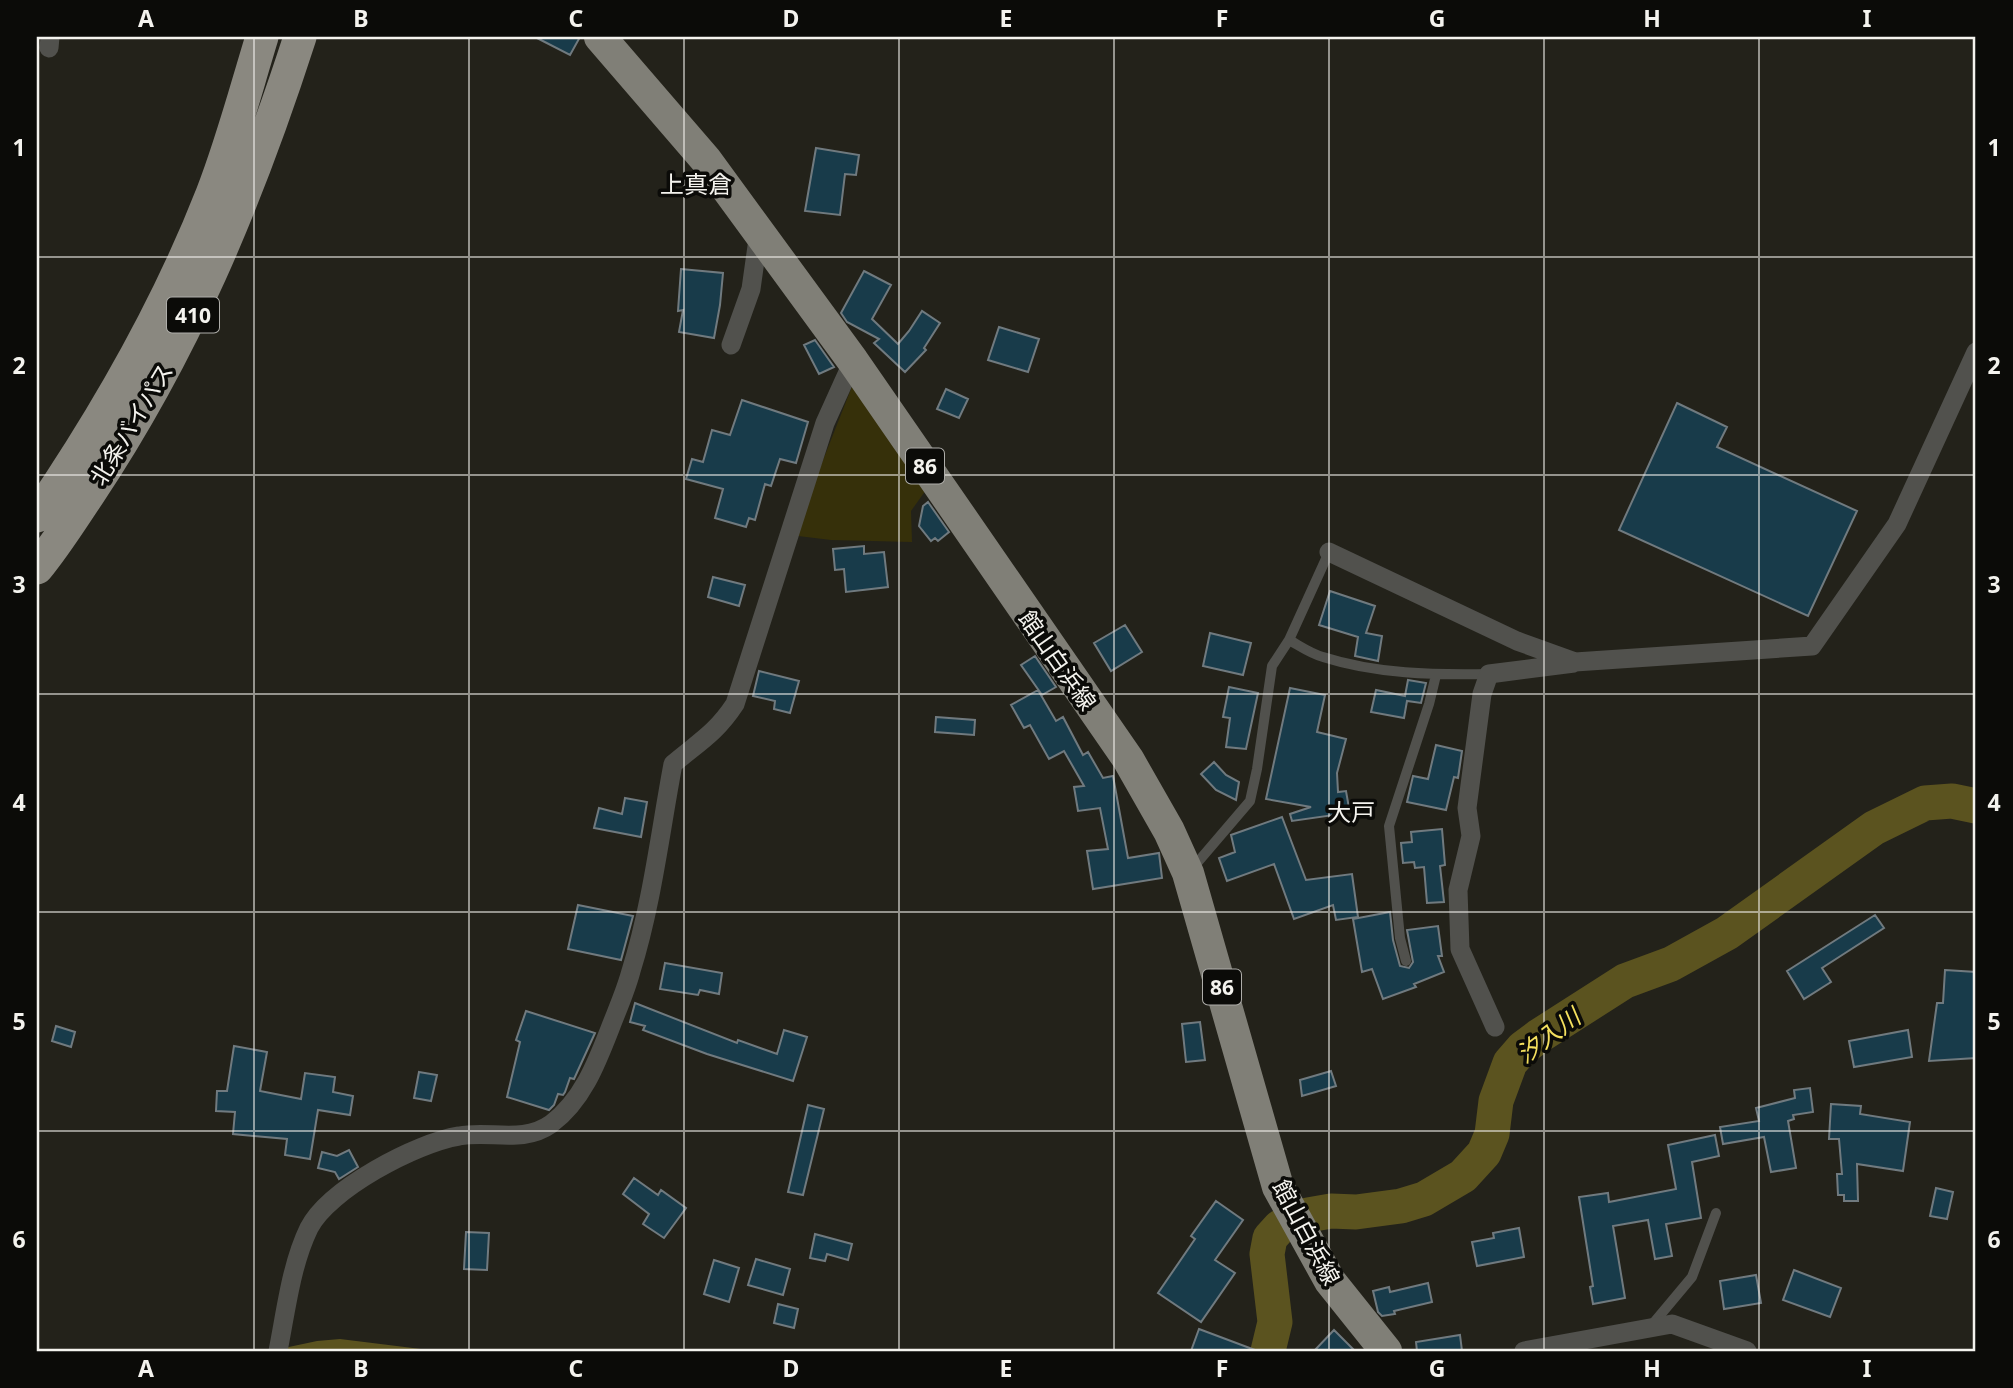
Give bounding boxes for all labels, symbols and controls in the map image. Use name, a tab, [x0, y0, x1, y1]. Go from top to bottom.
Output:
text: A	[138, 2, 154, 34]
text: B	[353, 2, 369, 34]
text: C	[569, 2, 584, 34]
text: D	[783, 2, 799, 34]
text: E	[1000, 2, 1012, 34]
text: F	[1216, 2, 1228, 34]
text: G	[1429, 2, 1445, 34]
text: H	[1643, 2, 1661, 34]
text: I	[1863, 2, 1872, 34]
text: 1	[12, 131, 26, 163]
text: 1	[1987, 131, 2001, 163]
district label: 上真倉	[660, 167, 732, 200]
road number: 410	[167, 298, 219, 332]
text: 2	[12, 349, 26, 381]
text: 2	[1987, 349, 2001, 381]
street label: 北条バイパス	[82, 357, 180, 491]
road number: 86	[906, 448, 944, 484]
text: 3	[12, 568, 26, 600]
text: 3	[1987, 568, 2001, 600]
street label: 館山白浜線	[1012, 604, 1104, 716]
text: 4	[12, 786, 26, 818]
text: 4	[1987, 786, 2001, 818]
district label: 大戸	[1327, 795, 1375, 828]
road number: 86	[1203, 970, 1241, 1004]
water label: 汐入川	[1509, 998, 1589, 1070]
text: 5	[12, 1005, 26, 1037]
text: 5	[1987, 1005, 2001, 1037]
street label: 館山白浜線	[1266, 1174, 1348, 1290]
text: 6	[12, 1223, 26, 1255]
text: 6	[1987, 1223, 2001, 1255]
text: A	[138, 1352, 154, 1384]
text: B	[353, 1352, 369, 1384]
text: C	[569, 1352, 584, 1384]
text: D	[783, 1352, 799, 1384]
text: E	[1000, 1352, 1012, 1384]
text: F	[1216, 1352, 1228, 1384]
text: G	[1429, 1352, 1445, 1384]
text: H	[1643, 1352, 1661, 1384]
text: I	[1863, 1352, 1872, 1384]

